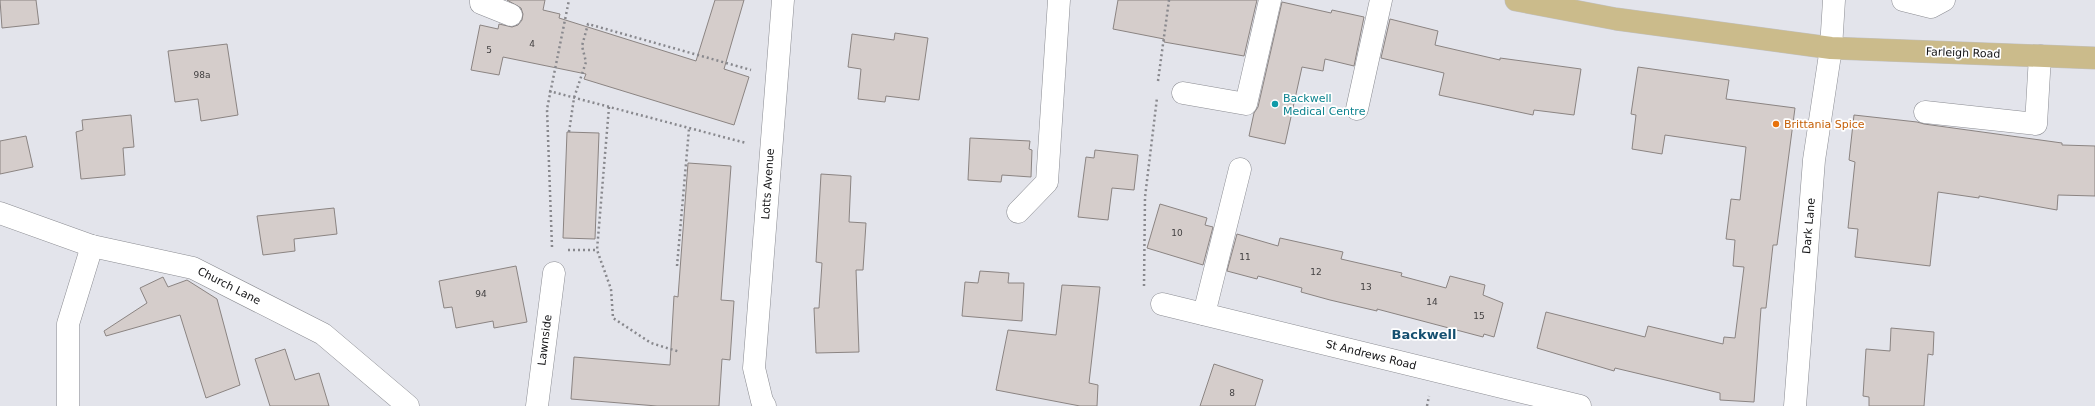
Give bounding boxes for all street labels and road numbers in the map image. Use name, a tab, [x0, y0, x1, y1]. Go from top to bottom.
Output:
street label: Farleigh Road	[1926, 45, 2000, 61]
street label: Lotts Avenue	[759, 148, 777, 220]
street label: Dark Lane	[1800, 197, 1818, 255]
street label: Church Lane	[195, 265, 263, 308]
street label: Lawnside	[535, 313, 555, 366]
street label: St Andrews Road	[1324, 337, 1418, 373]

